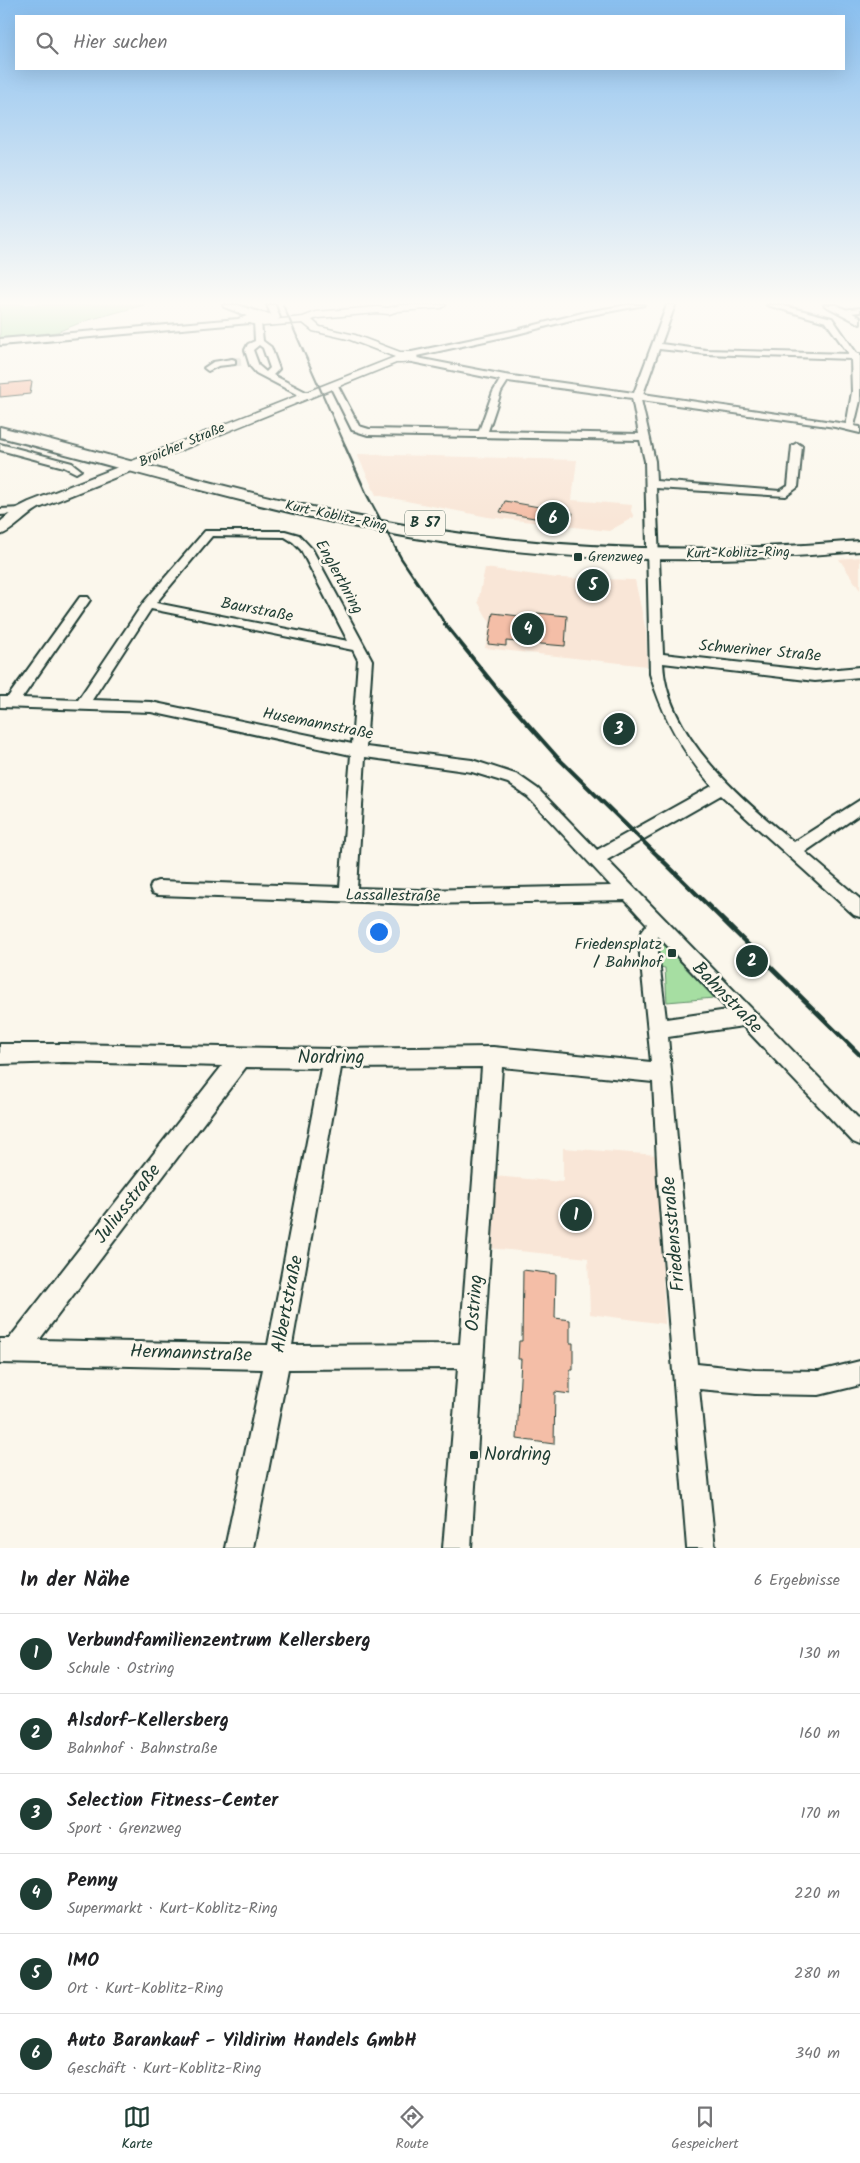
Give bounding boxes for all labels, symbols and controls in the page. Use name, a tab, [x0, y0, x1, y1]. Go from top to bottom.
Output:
search box	[15, 15, 845, 70]
text: Hier suchen	[73, 28, 167, 58]
icon: search	[33, 29, 61, 57]
street label: Broicher Straße	[135, 417, 229, 473]
street label: Kurt-Koblitz-Ring	[283, 494, 389, 538]
pin: 6	[537, 499, 569, 537]
road number: B 57	[405, 510, 445, 536]
street label: Englerthring	[308, 535, 370, 619]
street label: Kurt-Koblitz-Ring	[686, 541, 790, 565]
place label: Grenzweg	[588, 546, 643, 568]
marker: Grenzweg	[572, 551, 584, 563]
pin: 5	[577, 566, 609, 604]
street label: Baurstraße	[219, 591, 295, 629]
pin: 4	[512, 610, 544, 648]
street label: Schweriner Straße	[698, 633, 822, 669]
street label: Husemannstraße	[261, 701, 375, 747]
pin: 3	[603, 710, 635, 748]
street label: Lassallestraße	[345, 883, 441, 909]
your location	[366, 919, 392, 945]
place label: Friedensplatz / Bahnhof	[574, 932, 664, 975]
pin: 2	[736, 942, 768, 980]
marker: Friedensplatz / Bahnhof	[666, 947, 678, 959]
street label: Bahnstraße	[684, 955, 770, 1042]
street label: Nordring	[297, 1043, 365, 1073]
street label: Juliusstraße	[87, 1157, 169, 1251]
street label: Friedensstraße	[654, 1175, 694, 1293]
pin: 1	[560, 1196, 592, 1234]
street label: Albertstraße	[264, 1252, 312, 1355]
street label: Ostring	[458, 1273, 492, 1333]
street label: Hermannstraße	[129, 1337, 253, 1371]
place label: Nordring	[484, 1440, 551, 1470]
marker: Nordring	[468, 1449, 480, 1461]
text: In der Nähe	[20, 1564, 130, 1597]
text: 6 Ergebnisse	[754, 1568, 840, 1593]
text: Verbundfamilienzentrum Kellersberg	[67, 1626, 371, 1656]
text: 1	[34, 1641, 38, 1666]
text: 130 m	[799, 1641, 840, 1666]
text: Schule · Ostring	[67, 1656, 175, 1681]
text: Alsdorf-Kellersberg	[67, 1706, 229, 1736]
text: 2	[31, 1721, 41, 1746]
text: 160 m	[799, 1721, 840, 1746]
text: Bahnhof · Bahnstraße	[67, 1736, 217, 1761]
text: Selection Fitness-Center	[67, 1786, 278, 1816]
text: 3	[32, 1801, 40, 1826]
text: 170 m	[800, 1801, 840, 1826]
text: Sport · Grenzweg	[67, 1816, 182, 1841]
text: Penny	[67, 1866, 118, 1896]
text: 4	[32, 1881, 40, 1906]
text: 220 m	[794, 1881, 840, 1906]
text: Supermarkt · Kurt-Koblitz-Ring	[67, 1896, 278, 1921]
text: IMO	[67, 1946, 99, 1976]
text: 5	[32, 1961, 40, 1986]
text: 280 m	[794, 1961, 840, 1986]
text: Ort · Kurt-Koblitz-Ring	[67, 1976, 224, 2001]
text: Auto Barankauf - Yildirim Handels GmbH	[67, 2026, 417, 2056]
text: 6	[32, 2041, 40, 2066]
text: 340 m	[795, 2041, 840, 2066]
text: Geschäft · Kurt-Koblitz-Ring	[67, 2056, 262, 2081]
tab: Karte	[121, 2103, 153, 2155]
tab: Route	[395, 2103, 428, 2155]
tab: Gespeichert	[671, 2103, 739, 2155]

